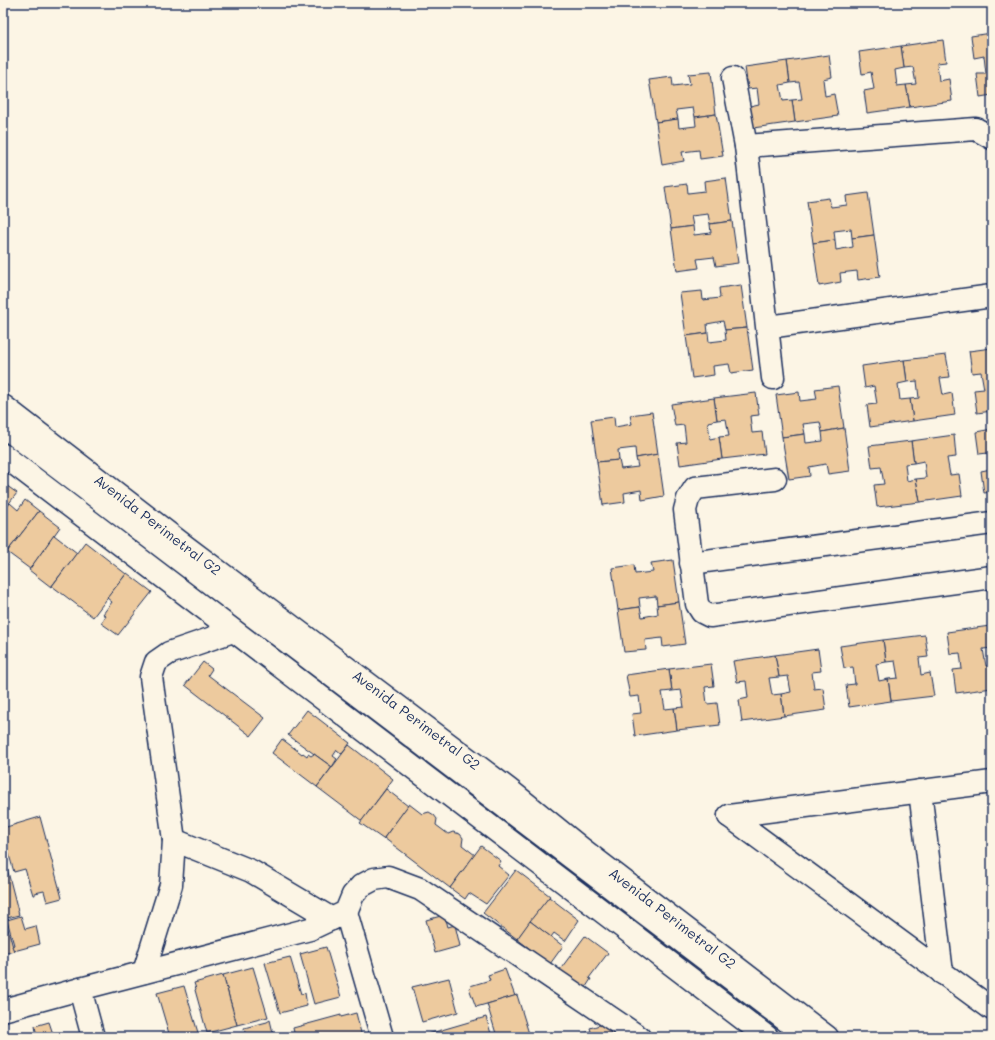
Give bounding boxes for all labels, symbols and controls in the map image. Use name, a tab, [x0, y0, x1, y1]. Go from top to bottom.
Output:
street label: Avenida Perimetral G2	[91, 470, 225, 579]
street label: Avenida Perimetral G2	[349, 665, 484, 774]
street label: Avenida Perimetral G2	[605, 863, 740, 973]

